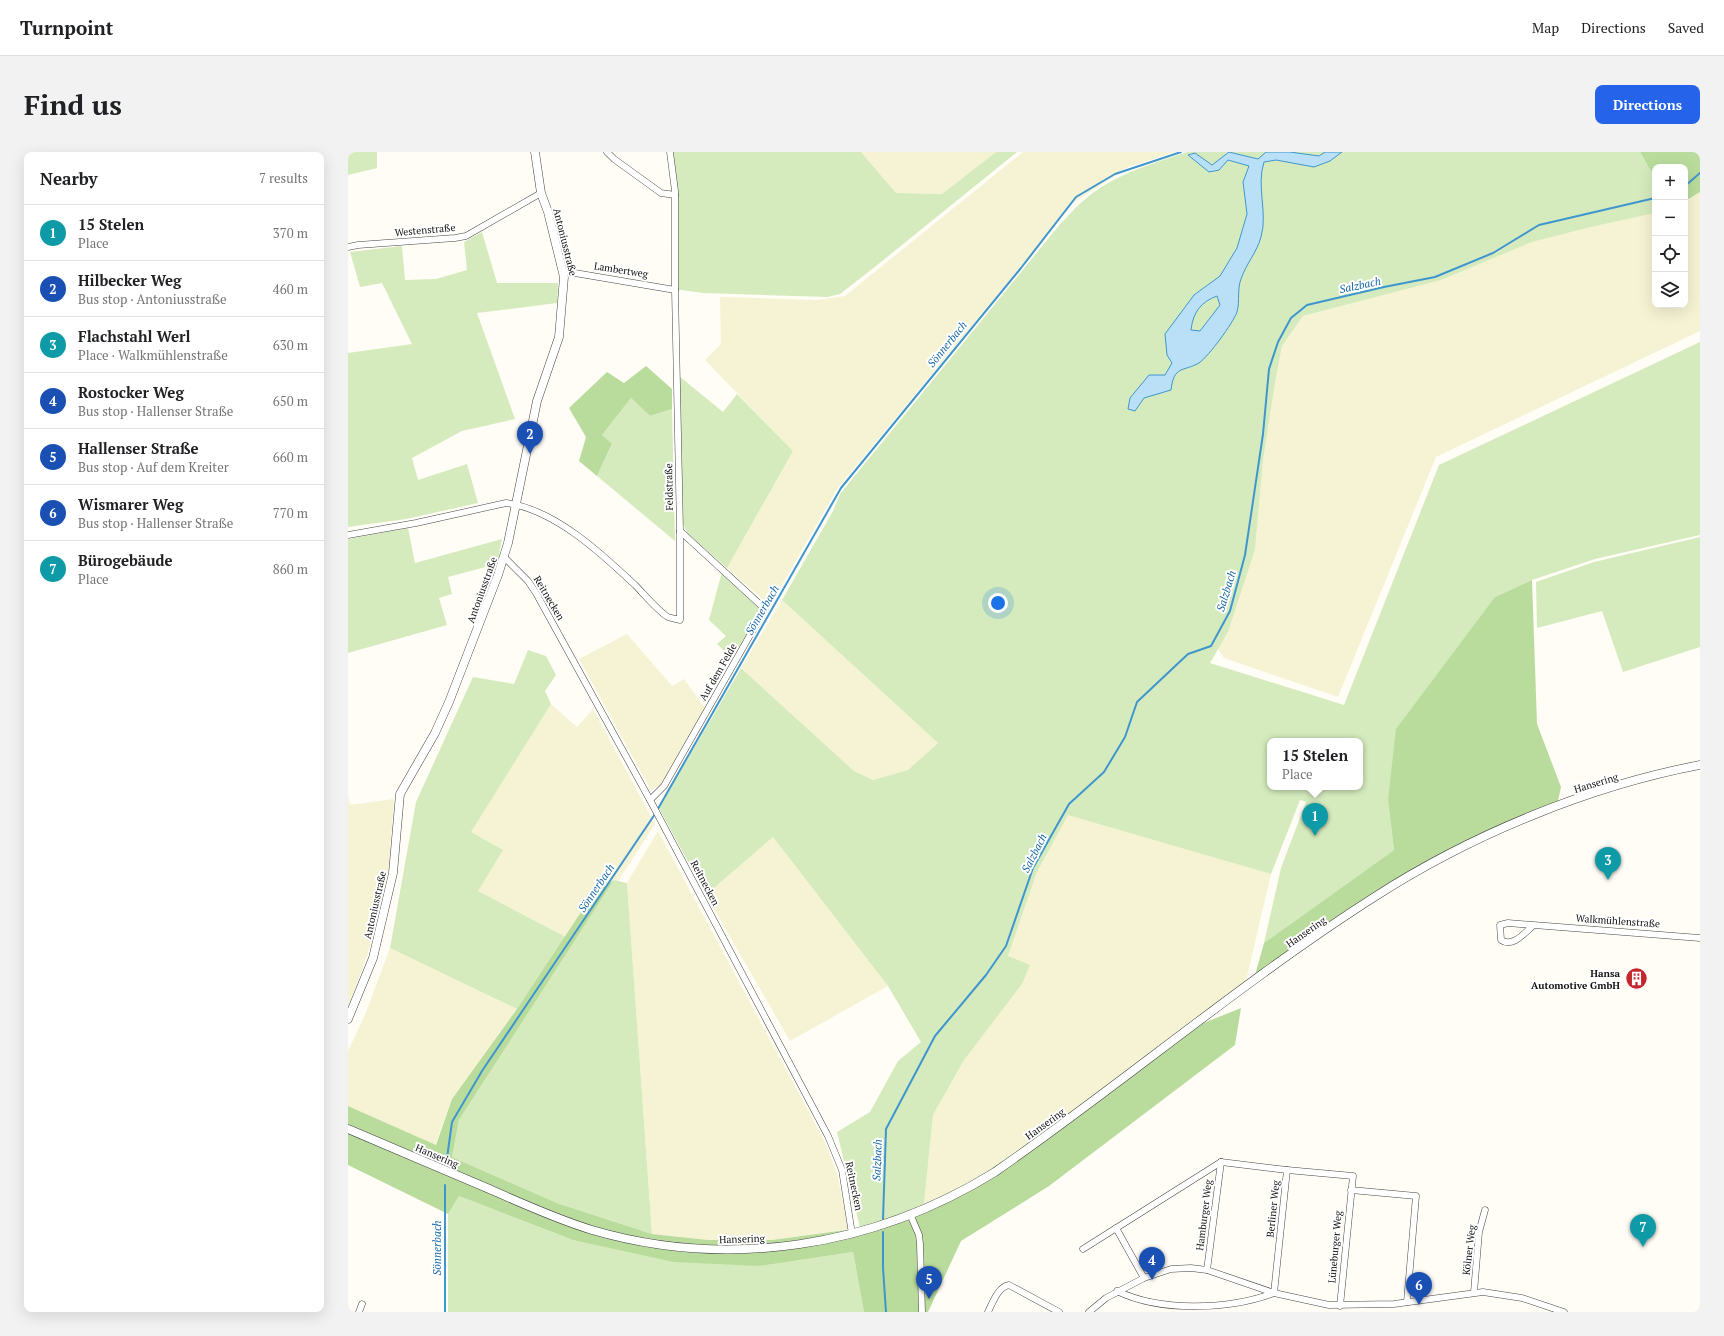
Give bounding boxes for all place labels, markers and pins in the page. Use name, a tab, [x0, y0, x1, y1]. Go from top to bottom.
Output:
pin: 2	[517, 421, 543, 454]
pin: 1	[1302, 803, 1328, 836]
pin: 3	[1595, 847, 1621, 880]
building icon: Hansa Automotive GmbH	[1623, 966, 1649, 992]
place label: Hansa Automotive GmbH	[1531, 967, 1620, 992]
pin: 7	[1630, 1214, 1656, 1247]
pin: 4	[1139, 1247, 1165, 1280]
pin: 5	[916, 1266, 942, 1299]
pin: 6	[1406, 1272, 1432, 1305]

